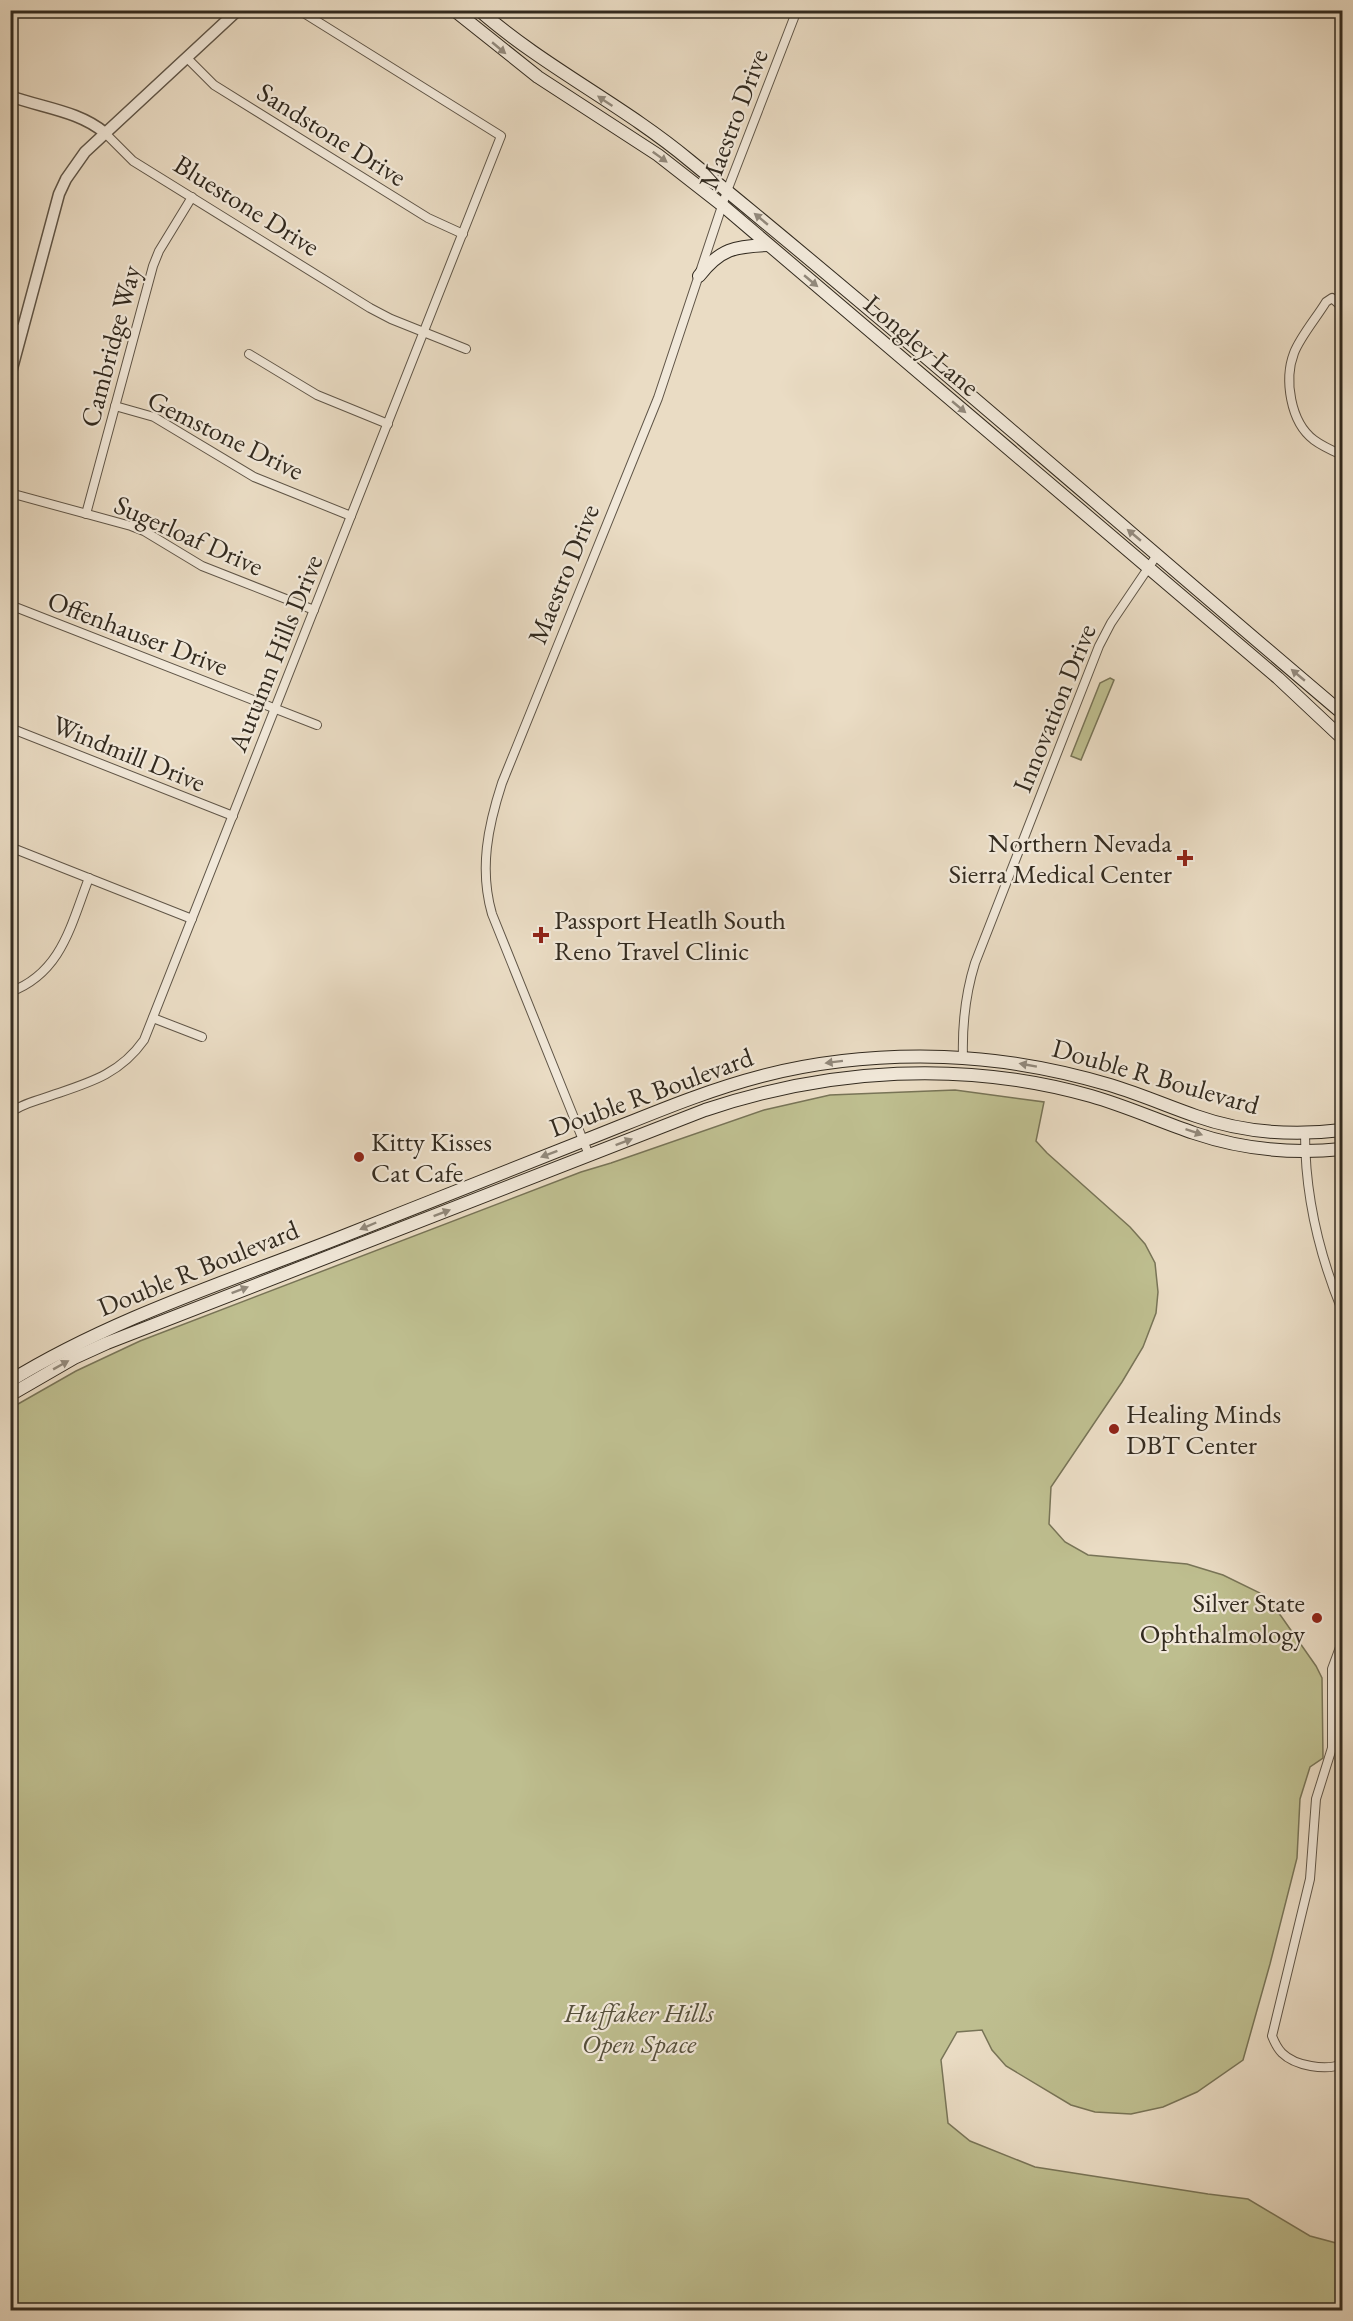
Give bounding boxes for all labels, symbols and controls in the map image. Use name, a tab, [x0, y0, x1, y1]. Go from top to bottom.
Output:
one-way arrow	[491, 41, 506, 54]
street label: Maestro Drive	[690, 44, 776, 194]
street label: Sandstone Drive	[251, 74, 413, 194]
one-way arrow	[597, 96, 613, 107]
street label: Bluestone Drive	[168, 146, 326, 264]
one-way arrow	[652, 151, 668, 163]
one-way arrow	[753, 213, 768, 225]
street label: Cambridge Way	[72, 261, 148, 431]
one-way arrow	[803, 274, 818, 287]
street label: Longley Lane	[857, 286, 987, 404]
street label: Gemstone Drive	[142, 382, 310, 488]
one-way arrow	[951, 401, 967, 414]
street label: Sugerloaf Drive	[109, 487, 269, 583]
street label: Maestro Drive	[519, 499, 607, 649]
one-way arrow	[1127, 529, 1142, 542]
street label: Autumn Hills Drive	[219, 549, 330, 758]
street label: Offenhauser Drive	[43, 583, 233, 683]
street label: Innovation Drive	[1004, 619, 1104, 797]
one-way arrow	[1291, 669, 1306, 682]
street label: Windmill Drive	[47, 706, 211, 800]
place label: Northern Nevada Sierra Medical Center	[949, 825, 1172, 891]
marker: Northern Nevada Sierra Medical Center	[1176, 849, 1194, 867]
place label: Passport Heatlh South Reno Travel Clinic	[554, 902, 786, 968]
marker: Passport Heatlh South Reno Travel Clinic	[532, 926, 550, 944]
street label: Double R Boulevard	[1048, 1030, 1264, 1122]
street label: Double R Boulevard	[545, 1039, 758, 1145]
one-way arrow	[824, 1058, 843, 1067]
one-way arrow	[1018, 1061, 1037, 1070]
place label: Kitty Kisses Cat Cafe	[371, 1124, 492, 1190]
one-way arrow	[1185, 1128, 1203, 1138]
one-way arrow	[615, 1137, 633, 1146]
marker: Kitty Kisses Cat Cafe	[352, 1150, 366, 1164]
one-way arrow	[540, 1150, 558, 1159]
one-way arrow	[433, 1207, 451, 1217]
street label: Double R Boulevard	[92, 1212, 304, 1324]
one-way arrow	[359, 1222, 377, 1231]
one-way arrow	[232, 1284, 250, 1294]
one-way arrow	[53, 1360, 70, 1370]
place label: Healing Minds DBT Center	[1126, 1396, 1281, 1462]
marker: Healing Minds DBT Center	[1107, 1422, 1121, 1436]
place label: Silver State Ophthalmology	[1140, 1585, 1305, 1651]
marker: Silver State Ophthalmology	[1310, 1611, 1324, 1625]
park label: Huffaker Hills Open Space	[563, 1995, 714, 2061]

